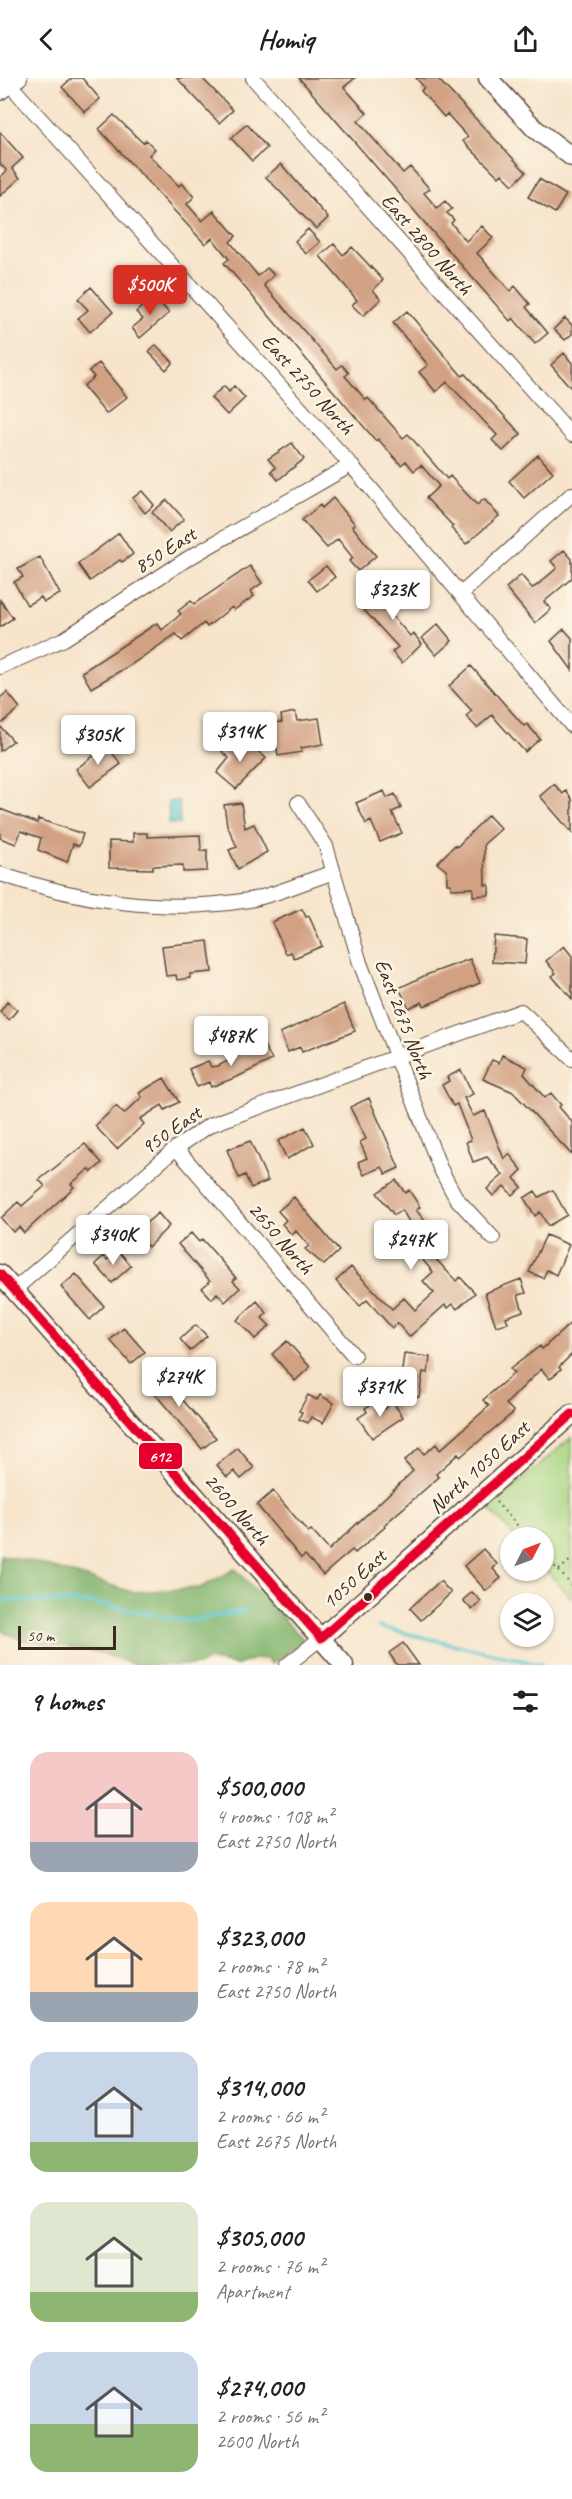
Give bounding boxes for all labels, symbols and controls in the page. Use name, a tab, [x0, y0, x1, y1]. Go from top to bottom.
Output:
text: Homiq	[258, 22, 314, 56]
icon: back	[30, 23, 63, 56]
icon: share	[509, 23, 542, 56]
street label: East 2800 North	[376, 188, 479, 301]
pin: $500K	[108, 265, 192, 316]
text: $500K	[127, 272, 173, 297]
street label: East 2750 North	[256, 328, 360, 440]
street label: 850 East	[129, 520, 202, 579]
pin: $323K	[351, 570, 435, 621]
text: $323K	[370, 577, 416, 602]
pin: $314K	[198, 712, 282, 763]
pin: $305K	[56, 715, 140, 766]
text: $314K	[217, 719, 263, 744]
text: $305K	[75, 722, 121, 747]
street label: East 2675 North	[369, 955, 439, 1083]
pin: $487K	[189, 1016, 273, 1067]
text: $487K	[208, 1023, 254, 1048]
street label: 950 East	[136, 1099, 208, 1160]
street label: 2650 North	[243, 1197, 320, 1280]
pin: $340K	[71, 1215, 155, 1266]
pin: $247K	[369, 1220, 453, 1271]
text: $340K	[90, 1222, 136, 1247]
text: $247K	[388, 1227, 434, 1252]
pin: $274K	[137, 1357, 221, 1408]
text: $274K	[156, 1364, 202, 1389]
pin: $371K	[338, 1367, 422, 1418]
text: $371K	[357, 1374, 403, 1399]
street label: North 1050 East	[423, 1414, 536, 1519]
line badge: 612	[138, 1442, 183, 1470]
text: 612	[149, 1447, 173, 1467]
street label: 2600 North	[199, 1468, 276, 1551]
north arrow	[500, 1527, 554, 1581]
map controls	[500, 1527, 554, 1647]
street label: 1050 East	[317, 1542, 393, 1615]
unlabelled marker	[362, 1591, 374, 1603]
button: layers	[500, 1593, 554, 1647]
scale bar	[18, 1623, 116, 1650]
text: 50 m	[27, 1626, 54, 1646]
text: 9 homes	[30, 1685, 103, 1718]
icon: filters	[509, 1685, 542, 1718]
text: $500,000	[216, 1771, 303, 1804]
icon: home	[78, 1776, 150, 1848]
text: 4 rooms · 108 m²	[216, 1804, 333, 1829]
text: East 2750 North	[216, 1829, 336, 1854]
text: $323,000	[216, 1921, 303, 1954]
icon: home	[78, 1926, 150, 1998]
text: 2 rooms · 78 m²	[216, 1954, 324, 1979]
text: East 2750 North	[216, 1979, 336, 2004]
text: $314,000	[216, 2071, 303, 2104]
icon: home	[78, 2076, 150, 2148]
text: 2 rooms · 66 m²	[216, 2104, 324, 2129]
text: East 2675 North	[216, 2129, 336, 2154]
text: $305,000	[216, 2221, 303, 2254]
icon: home	[78, 2226, 150, 2298]
text: 2 rooms · 76 m²	[216, 2254, 324, 2279]
text: Apartment	[216, 2279, 289, 2304]
text: $274,000	[216, 2371, 303, 2404]
icon: home	[78, 2376, 150, 2448]
text: 2 rooms · 56 m²	[216, 2404, 324, 2429]
text: 2600 North	[216, 2429, 299, 2454]

